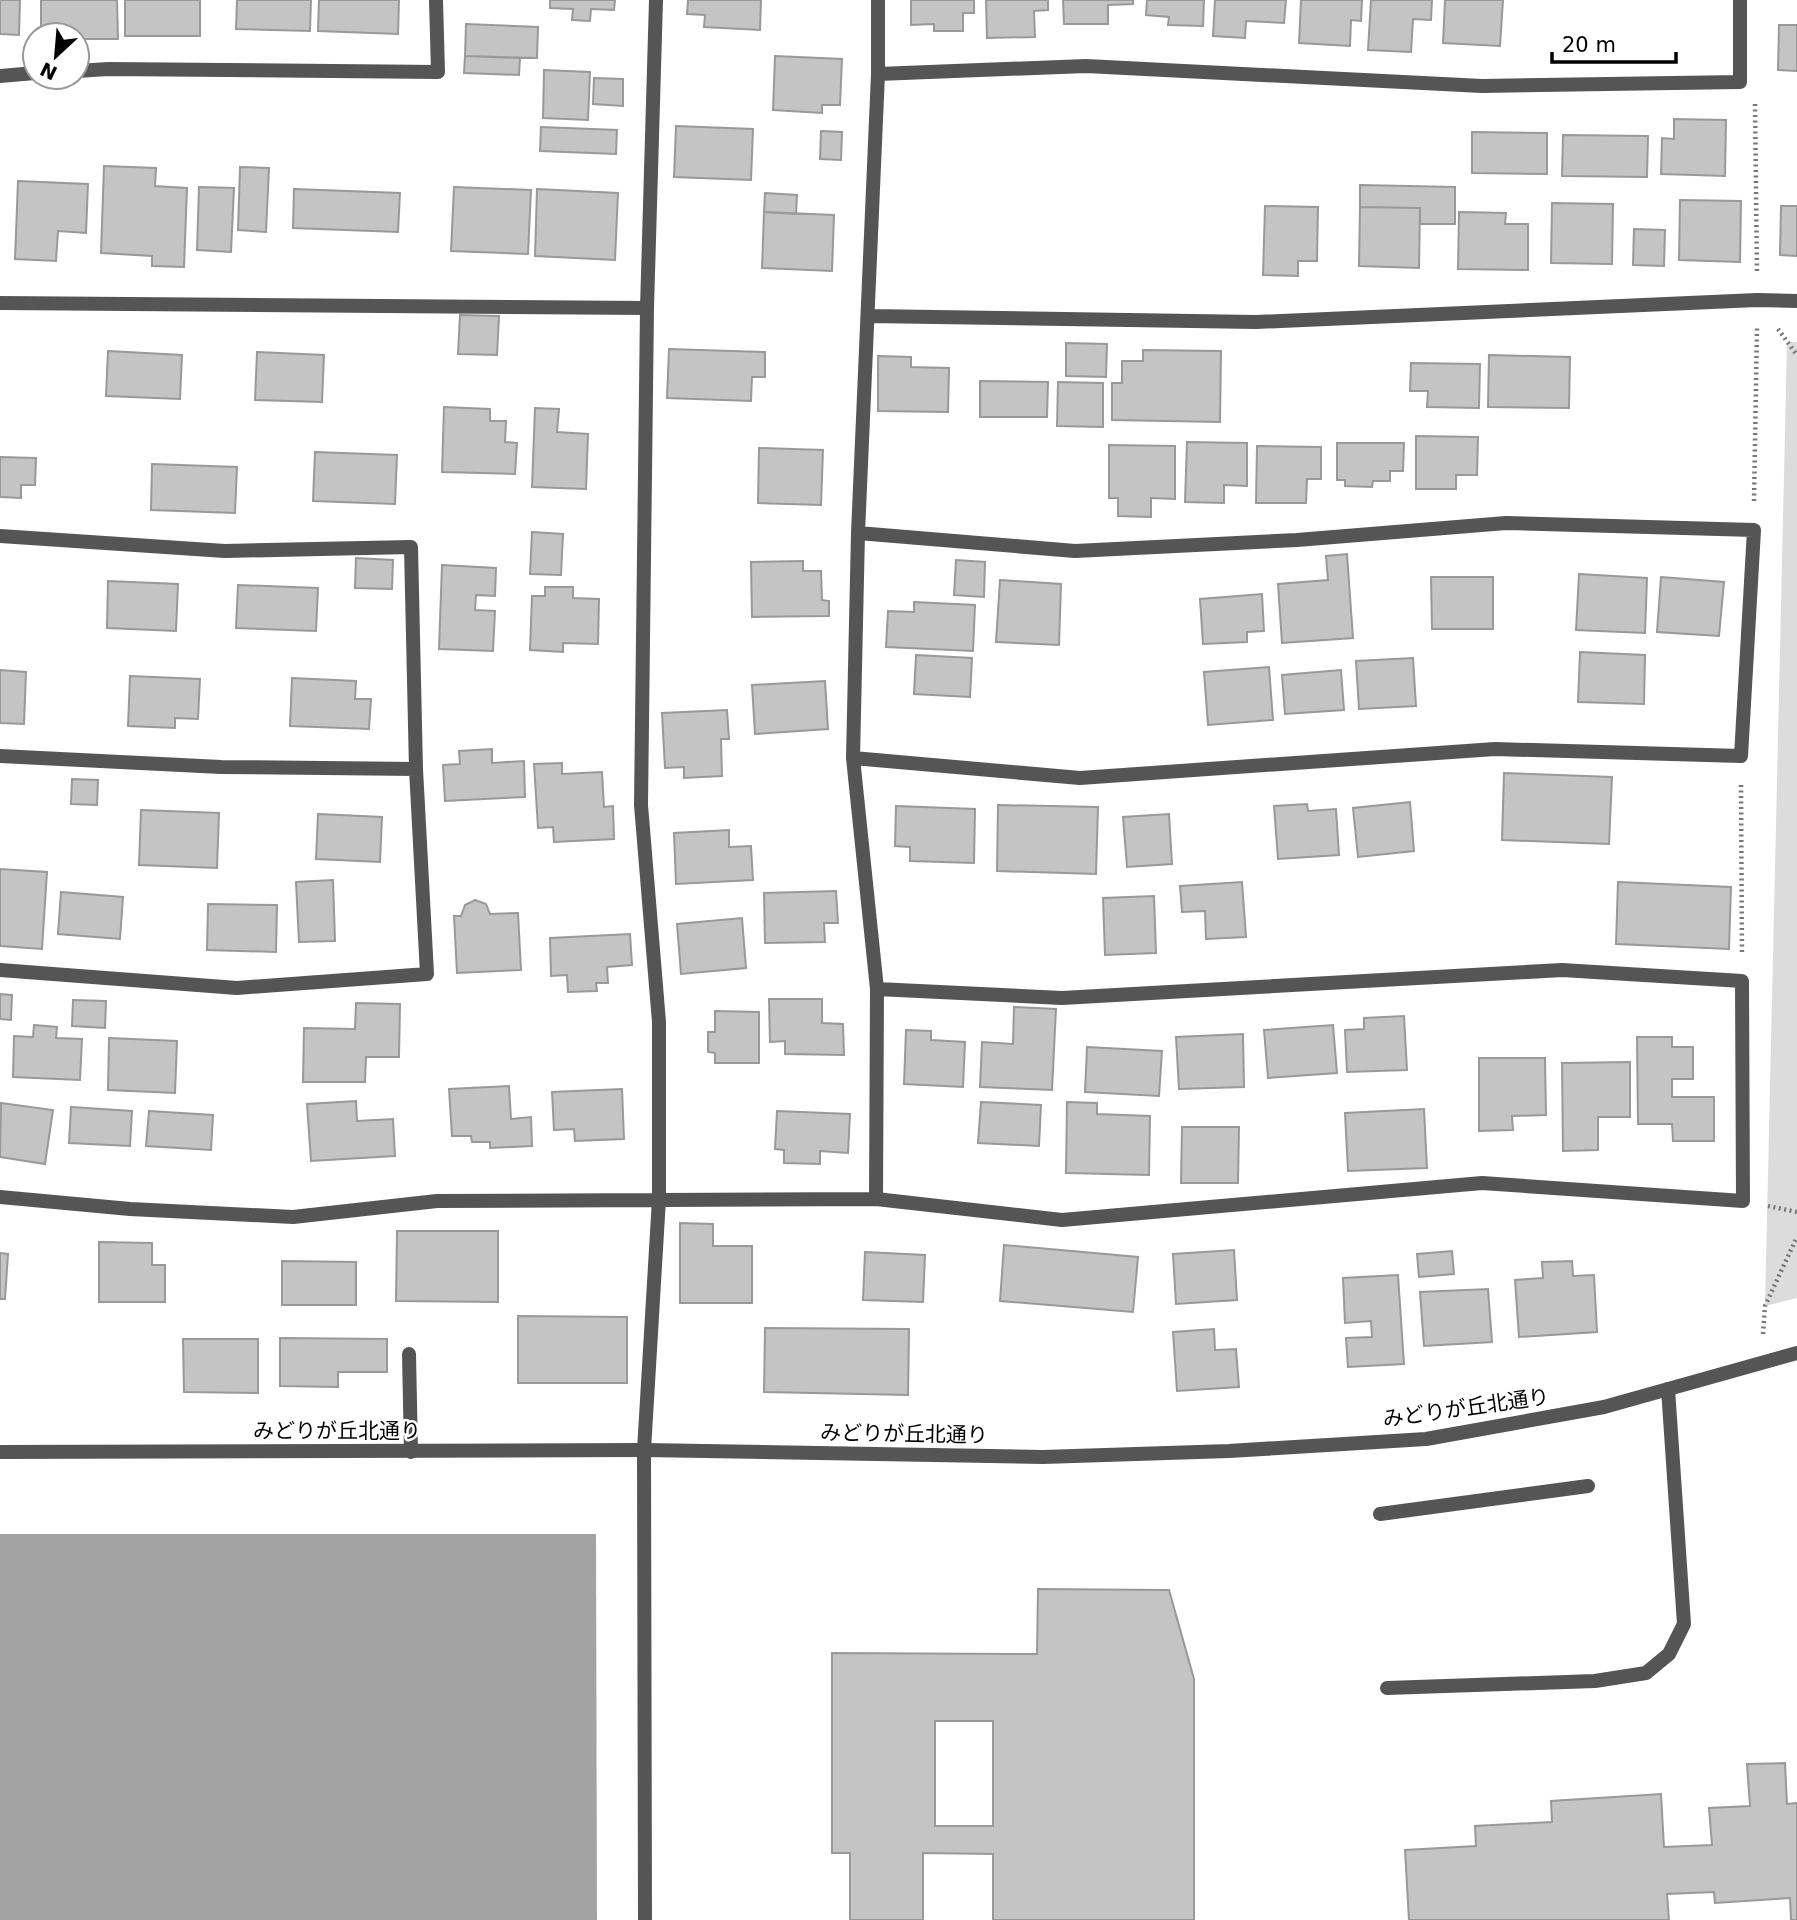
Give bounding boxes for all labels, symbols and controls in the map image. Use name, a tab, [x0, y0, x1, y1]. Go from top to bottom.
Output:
north arrow	[21, 21, 91, 91]
scale bar	[1552, 21, 1676, 65]
text: 20 m	[1562, 33, 1616, 57]
text: N	[37, 58, 61, 85]
street label: みどりが丘北通り	[1381, 1384, 1551, 1432]
street label: みどりが丘北通り	[253, 1419, 421, 1443]
street label: みどりが丘北通り	[820, 1421, 988, 1447]

